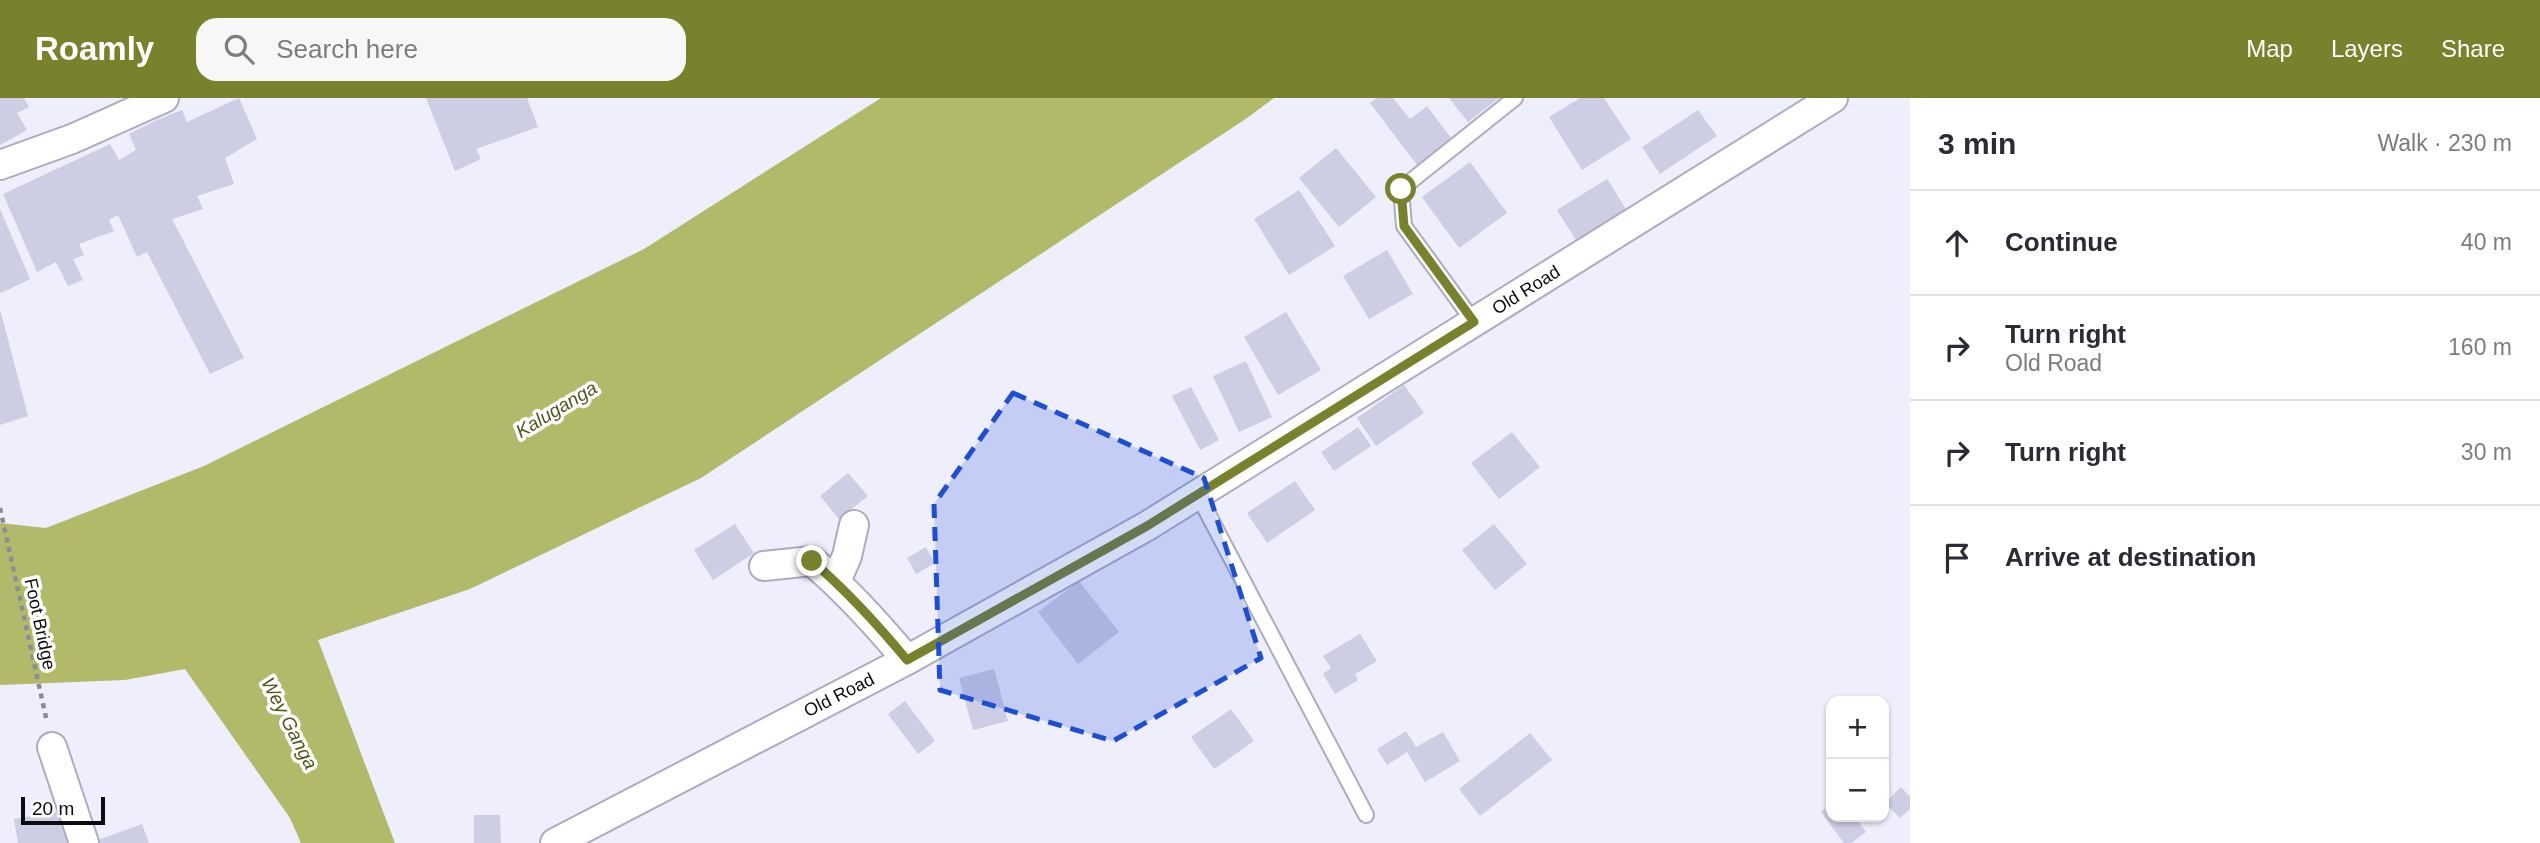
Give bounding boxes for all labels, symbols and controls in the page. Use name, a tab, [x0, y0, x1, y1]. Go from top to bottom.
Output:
search box	[196, 18, 686, 81]
text: Roamly	[35, 30, 154, 67]
icon: search	[220, 30, 258, 68]
text: Search here	[276, 34, 418, 64]
text: Map	[2246, 35, 2293, 62]
text: Layers	[2331, 35, 2403, 62]
text: Share	[2441, 35, 2505, 62]
text: 3 min	[1938, 127, 2016, 160]
text: Walk · 230 m	[2377, 130, 2512, 156]
route start	[1385, 173, 1416, 204]
icon: ahead	[1938, 224, 1976, 262]
text: Continue	[2005, 227, 2118, 257]
text: 40 m	[2461, 229, 2512, 255]
street label: Old Road	[1488, 261, 1564, 319]
text: Turn right	[2005, 319, 2126, 349]
icon: right	[1938, 329, 1976, 367]
text: 160 m	[2448, 334, 2512, 360]
text: Old Road	[2005, 350, 2102, 376]
water label: Kaluganga	[512, 377, 601, 442]
icon: right	[1938, 434, 1976, 472]
text: Turn right	[2005, 437, 2126, 467]
text: 30 m	[2461, 439, 2512, 465]
icon: arrive	[1938, 539, 1976, 577]
text: Arrive at destination	[2005, 542, 2256, 572]
route end	[796, 545, 827, 576]
street label: Foot Bridge	[21, 576, 59, 672]
street label: Old Road	[801, 669, 877, 721]
water label: Wey Ganga	[258, 674, 322, 773]
map controls	[1826, 696, 1889, 822]
button: +	[1826, 696, 1889, 759]
button: −	[1826, 759, 1889, 822]
scale bar	[21, 794, 105, 826]
text: 20 m	[32, 798, 74, 819]

